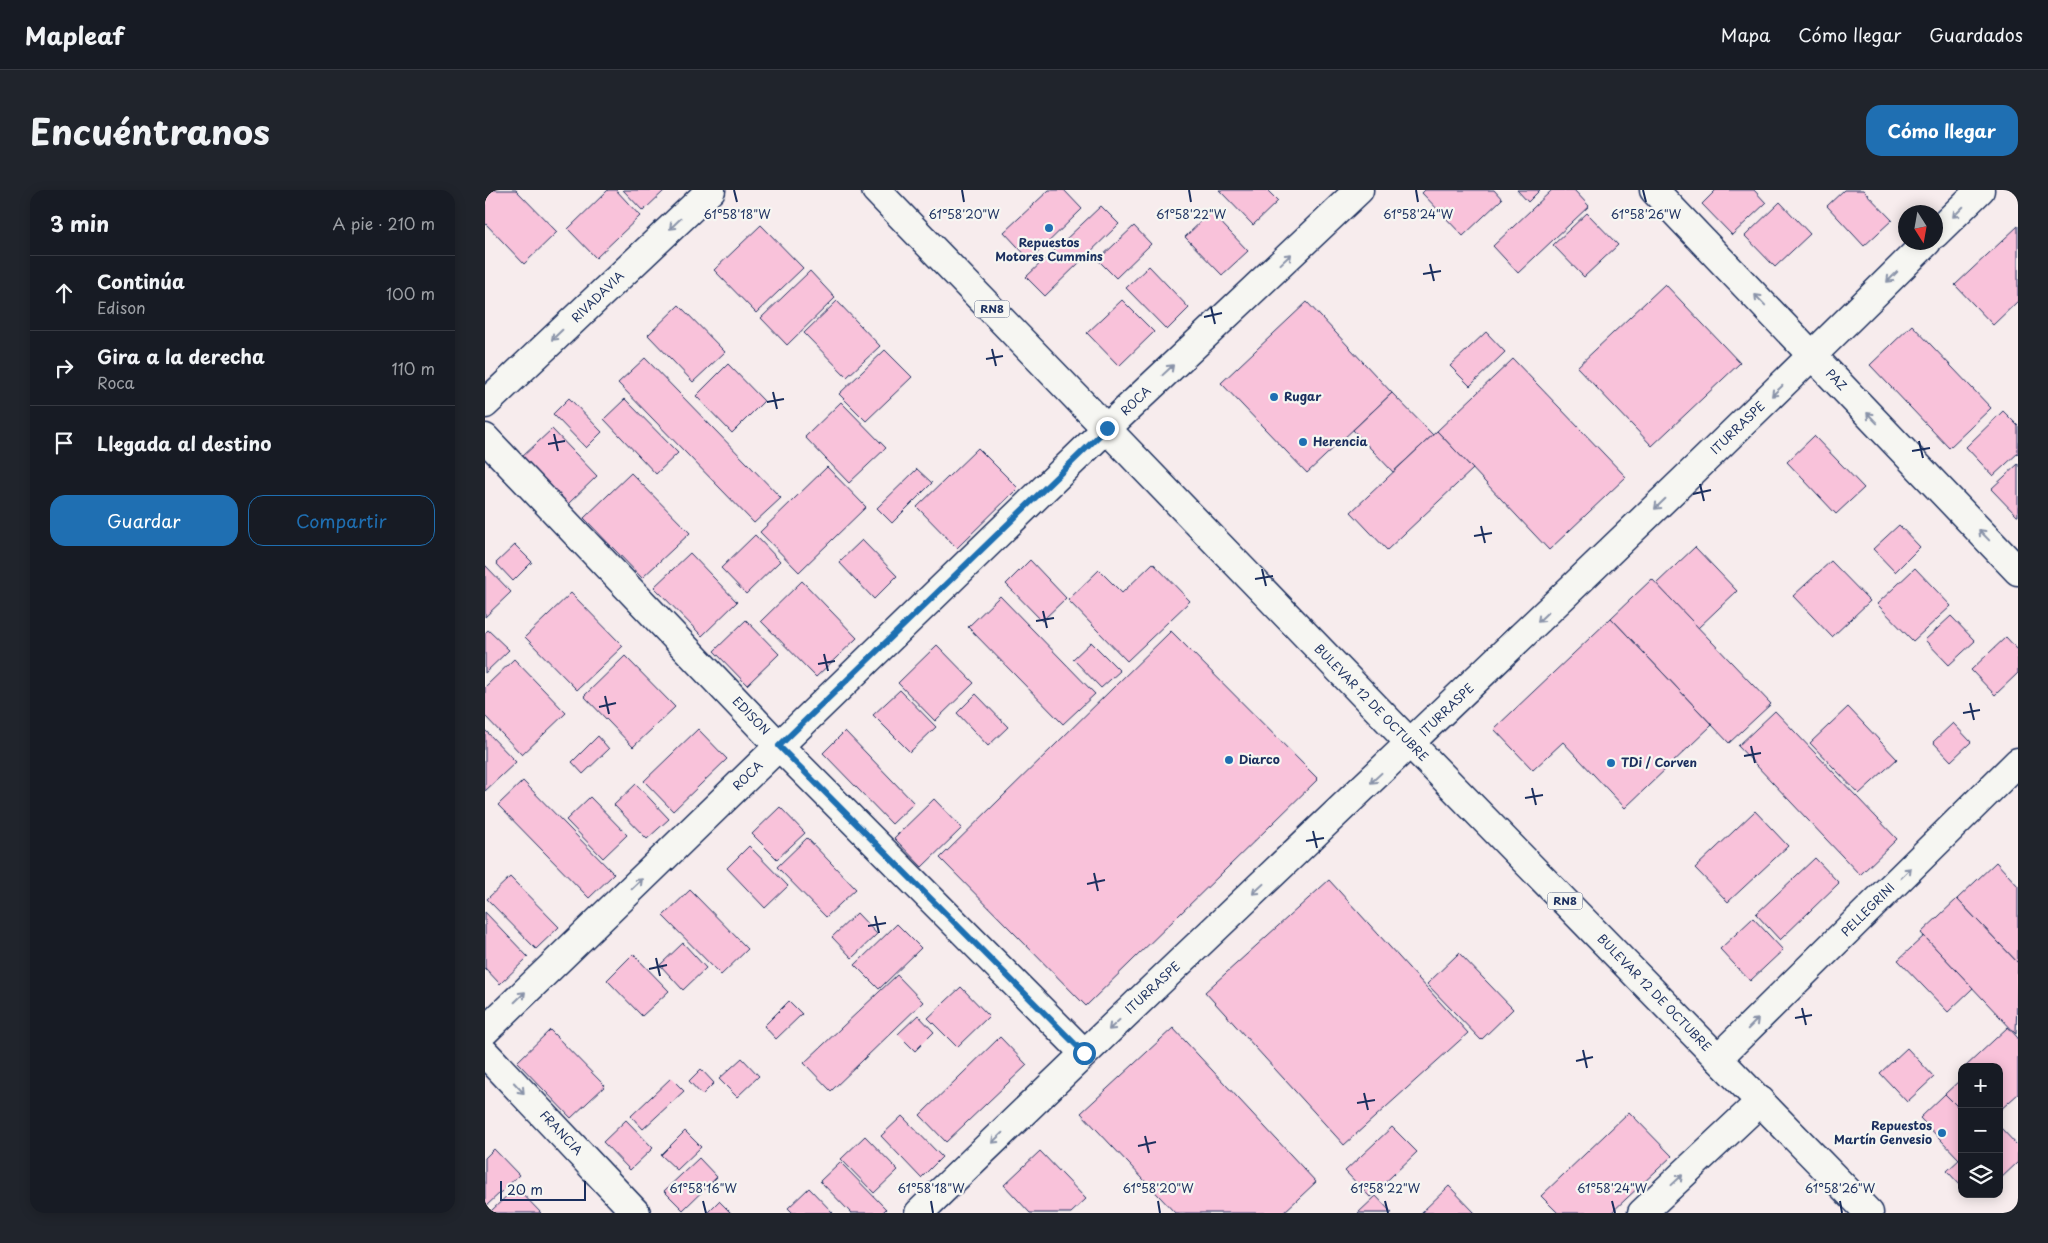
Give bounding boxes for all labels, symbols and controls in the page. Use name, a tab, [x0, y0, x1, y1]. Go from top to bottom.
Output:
text: Mapleaf	[25, 17, 124, 53]
text: Mapa	[1721, 21, 1770, 48]
text: Cómo llegar	[1798, 21, 1901, 48]
text: Guardados	[1929, 21, 2023, 48]
text: Encuéntranos	[30, 104, 270, 157]
button: Cómo llegar	[1866, 105, 2018, 156]
text: 61°58'18"W	[704, 205, 771, 223]
text: 61°58'20"W	[929, 205, 1000, 223]
text: 61°58'22"W	[1156, 205, 1227, 223]
text: 61°58'24"W	[1383, 205, 1454, 223]
text: 61°58'26"W	[1611, 205, 1682, 223]
north arrow	[1898, 205, 1943, 250]
one-way arrow	[1951, 206, 1964, 218]
text: 3 min	[50, 207, 109, 239]
text: A pie · 210 m	[332, 211, 435, 235]
one-way arrow	[669, 218, 682, 230]
marker: Repuestos Motores Cummins	[1043, 222, 1055, 234]
place label: Repuestos Motores Cummins	[995, 233, 1103, 265]
one-way arrow	[1280, 253, 1293, 265]
text: Continúa	[97, 267, 185, 295]
street label: RIVADAVIA	[567, 267, 628, 326]
one-way arrow	[1886, 271, 1899, 283]
icon: ahead	[50, 279, 78, 307]
text: 100 m	[386, 281, 435, 305]
one-way arrow	[1754, 294, 1766, 307]
text: Edison	[97, 295, 146, 319]
road number: RN8	[975, 300, 1009, 318]
one-way arrow	[551, 329, 564, 341]
text: Gira a la derecha	[97, 342, 265, 370]
icon: right	[50, 354, 78, 382]
text: 110 m	[392, 356, 435, 380]
one-way arrow	[1162, 364, 1175, 376]
street label: PAZ	[1822, 365, 1851, 394]
text: Roca	[97, 370, 135, 394]
street label: ROCA	[1116, 381, 1155, 419]
one-way arrow	[1770, 385, 1783, 397]
place label: Rugar	[1284, 387, 1322, 405]
marker: Rugar	[1268, 391, 1280, 403]
street label: ITURRASPE	[1706, 397, 1769, 458]
one-way arrow	[1866, 411, 1878, 424]
route end	[1096, 417, 1119, 440]
icon: arrive	[50, 429, 78, 457]
text: Llegada al destino	[97, 429, 271, 457]
place label: Herencia	[1313, 432, 1368, 450]
marker: Herencia	[1297, 436, 1309, 448]
button: Guardar	[50, 495, 238, 546]
button: Compartir	[248, 495, 435, 546]
one-way arrow	[1654, 498, 1666, 510]
one-way arrow	[1978, 529, 1990, 542]
one-way arrow	[1537, 611, 1549, 623]
street label: BULEVAR 12 DE OCTUBRE	[1311, 640, 1433, 765]
street label: ITURRASPE	[1415, 679, 1478, 740]
street label: EDISON	[729, 692, 775, 739]
place label: Diarco	[1239, 750, 1280, 768]
place label: TDi / Corven	[1621, 753, 1697, 771]
marker: Diarco	[1223, 754, 1235, 766]
street label: ROCA	[728, 756, 766, 794]
marker: TDi / Corven	[1605, 757, 1617, 769]
one-way arrow	[1369, 772, 1382, 784]
one-way arrow	[1899, 867, 1911, 879]
one-way arrow	[630, 878, 643, 890]
street label: PELLEGRINI	[1836, 878, 1898, 940]
one-way arrow	[1251, 883, 1264, 895]
road number: RN8	[1547, 892, 1583, 909]
street label: BULEVAR 12 DE OCTUBRE	[1594, 930, 1716, 1055]
street label: ITURRASPE	[1121, 957, 1184, 1018]
one-way arrow	[514, 991, 526, 1003]
one-way arrow	[1746, 1018, 1758, 1030]
one-way arrow	[1108, 1019, 1120, 1031]
route start	[1073, 1042, 1096, 1065]
map controls	[1958, 1063, 2003, 1198]
button: +	[1958, 1063, 2003, 1108]
one-way arrow	[512, 1082, 524, 1094]
street label: FRANCIA	[536, 1106, 587, 1159]
button: −	[1958, 1108, 2003, 1153]
place label: Repuestos Martín Genvesio	[1834, 1116, 1932, 1148]
marker: Repuestos Martín Genvesio	[1936, 1127, 1948, 1139]
one-way arrow	[991, 1132, 1003, 1144]
button: layers	[1958, 1153, 2003, 1198]
one-way arrow	[1671, 1174, 1684, 1186]
scale bar	[500, 1178, 586, 1201]
text: 20 m	[507, 1179, 543, 1200]
text: 61°58'16"W	[669, 1179, 737, 1197]
text: 61°58'18"W	[898, 1179, 965, 1197]
text: 61°58'20"W	[1123, 1179, 1194, 1197]
text: 61°58'22"W	[1350, 1179, 1421, 1197]
text: 61°58'24"W	[1577, 1179, 1648, 1197]
text: 61°58'26"W	[1805, 1179, 1876, 1197]

